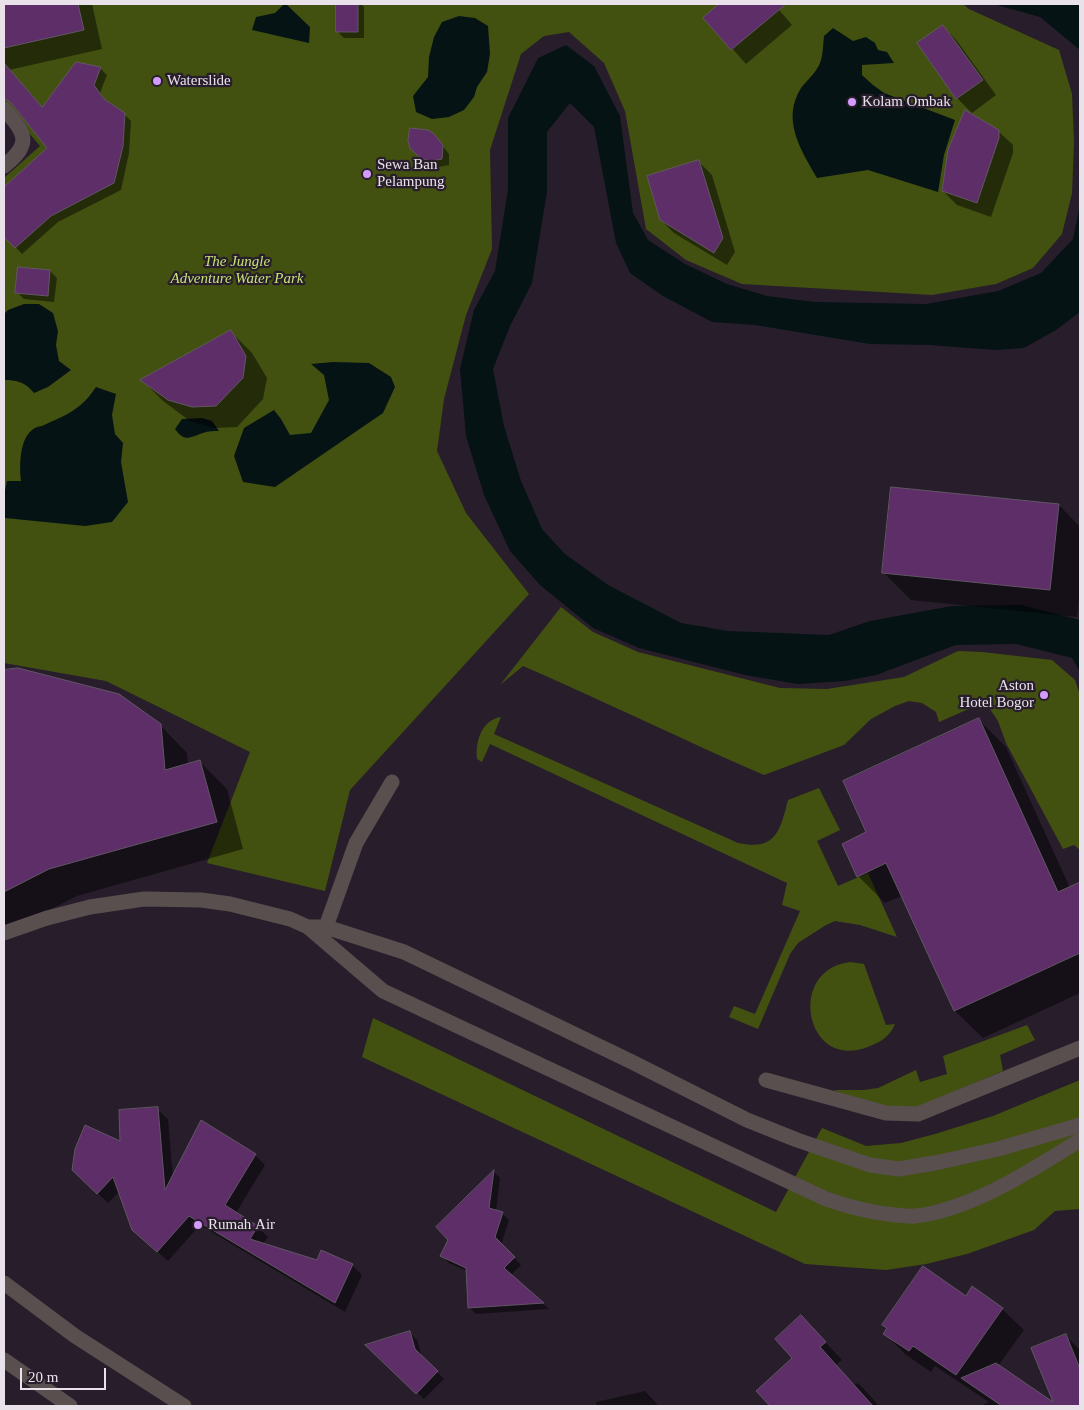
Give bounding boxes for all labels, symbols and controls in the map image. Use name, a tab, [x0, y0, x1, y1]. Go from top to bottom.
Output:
place label: Waterslide	[167, 72, 231, 90]
marker: Waterslide	[151, 75, 163, 87]
place label: Kolam Ombak	[862, 93, 951, 111]
marker: Kolam Ombak	[846, 96, 858, 108]
place label: Sewa Ban Pelampung	[377, 156, 444, 191]
marker: Sewa Ban Pelampung	[361, 168, 373, 180]
park label: The Jungle Adventure Water Park	[170, 253, 304, 288]
place label: Aston Hotel Bogor	[959, 677, 1034, 712]
marker: Aston Hotel Bogor	[1038, 689, 1050, 701]
place label: Rumah Air	[208, 1216, 275, 1234]
marker: Rumah Air	[192, 1219, 204, 1231]
scale bar	[22, 1358, 109, 1390]
text: 20 m	[28, 1369, 58, 1385]

